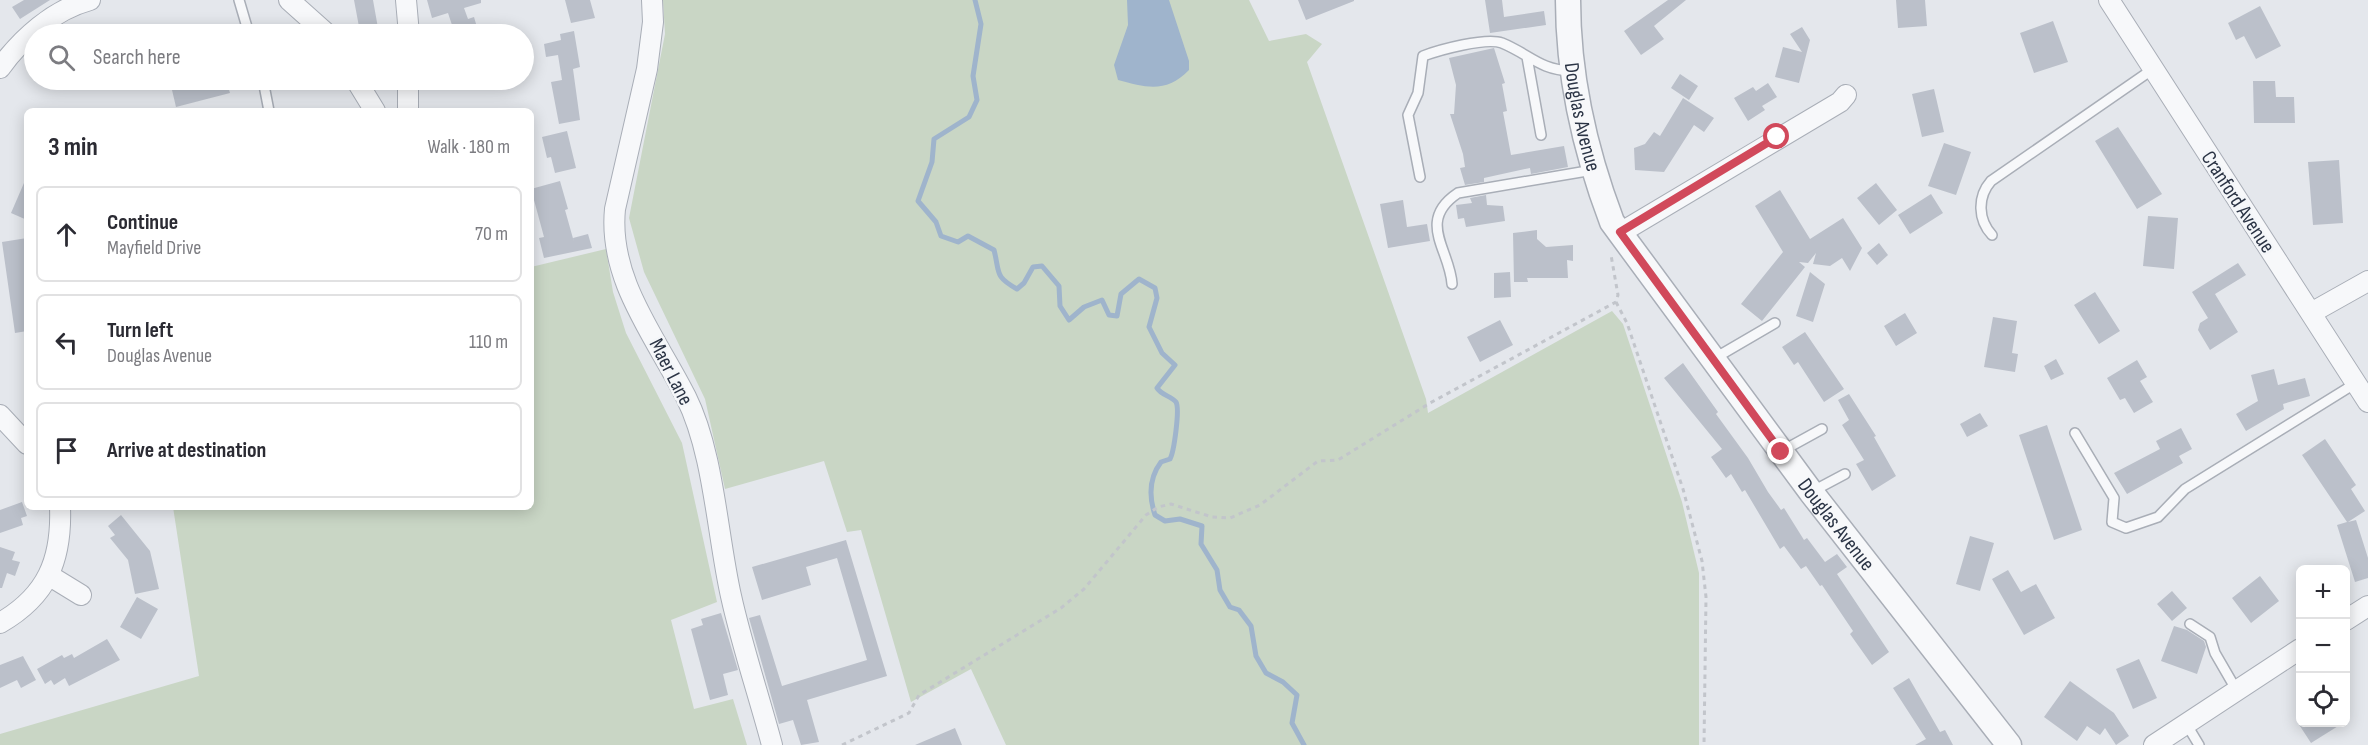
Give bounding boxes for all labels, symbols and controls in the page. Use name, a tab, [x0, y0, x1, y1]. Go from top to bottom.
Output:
search box	[24, 24, 534, 90]
icon: search	[45, 41, 78, 74]
text: Search here	[93, 44, 180, 71]
street label: Douglas Avenue	[1559, 61, 1606, 174]
route start	[1763, 123, 1789, 149]
text: 3 min	[48, 132, 98, 163]
text: Walk · 180 m	[427, 135, 510, 159]
street label: Cranford Avenue	[2196, 146, 2280, 258]
text: Continue	[107, 209, 178, 236]
icon: ahead	[50, 218, 83, 251]
text: 70 m	[475, 222, 508, 246]
text: Mayfield Drive	[107, 236, 201, 260]
text: Turn left	[107, 317, 173, 344]
icon: left	[50, 326, 83, 359]
text: 110 m	[469, 330, 508, 354]
street label: Maer Lane	[644, 334, 698, 410]
text: Douglas Avenue	[107, 344, 212, 368]
icon: arrive	[50, 434, 83, 467]
text: Arrive at destination	[107, 437, 266, 464]
route end	[1767, 438, 1793, 464]
street label: Douglas Avenue	[1792, 473, 1880, 576]
map controls	[2296, 565, 2350, 727]
button: +	[2296, 565, 2350, 619]
button: −	[2296, 619, 2350, 673]
button: locate	[2296, 673, 2350, 727]

